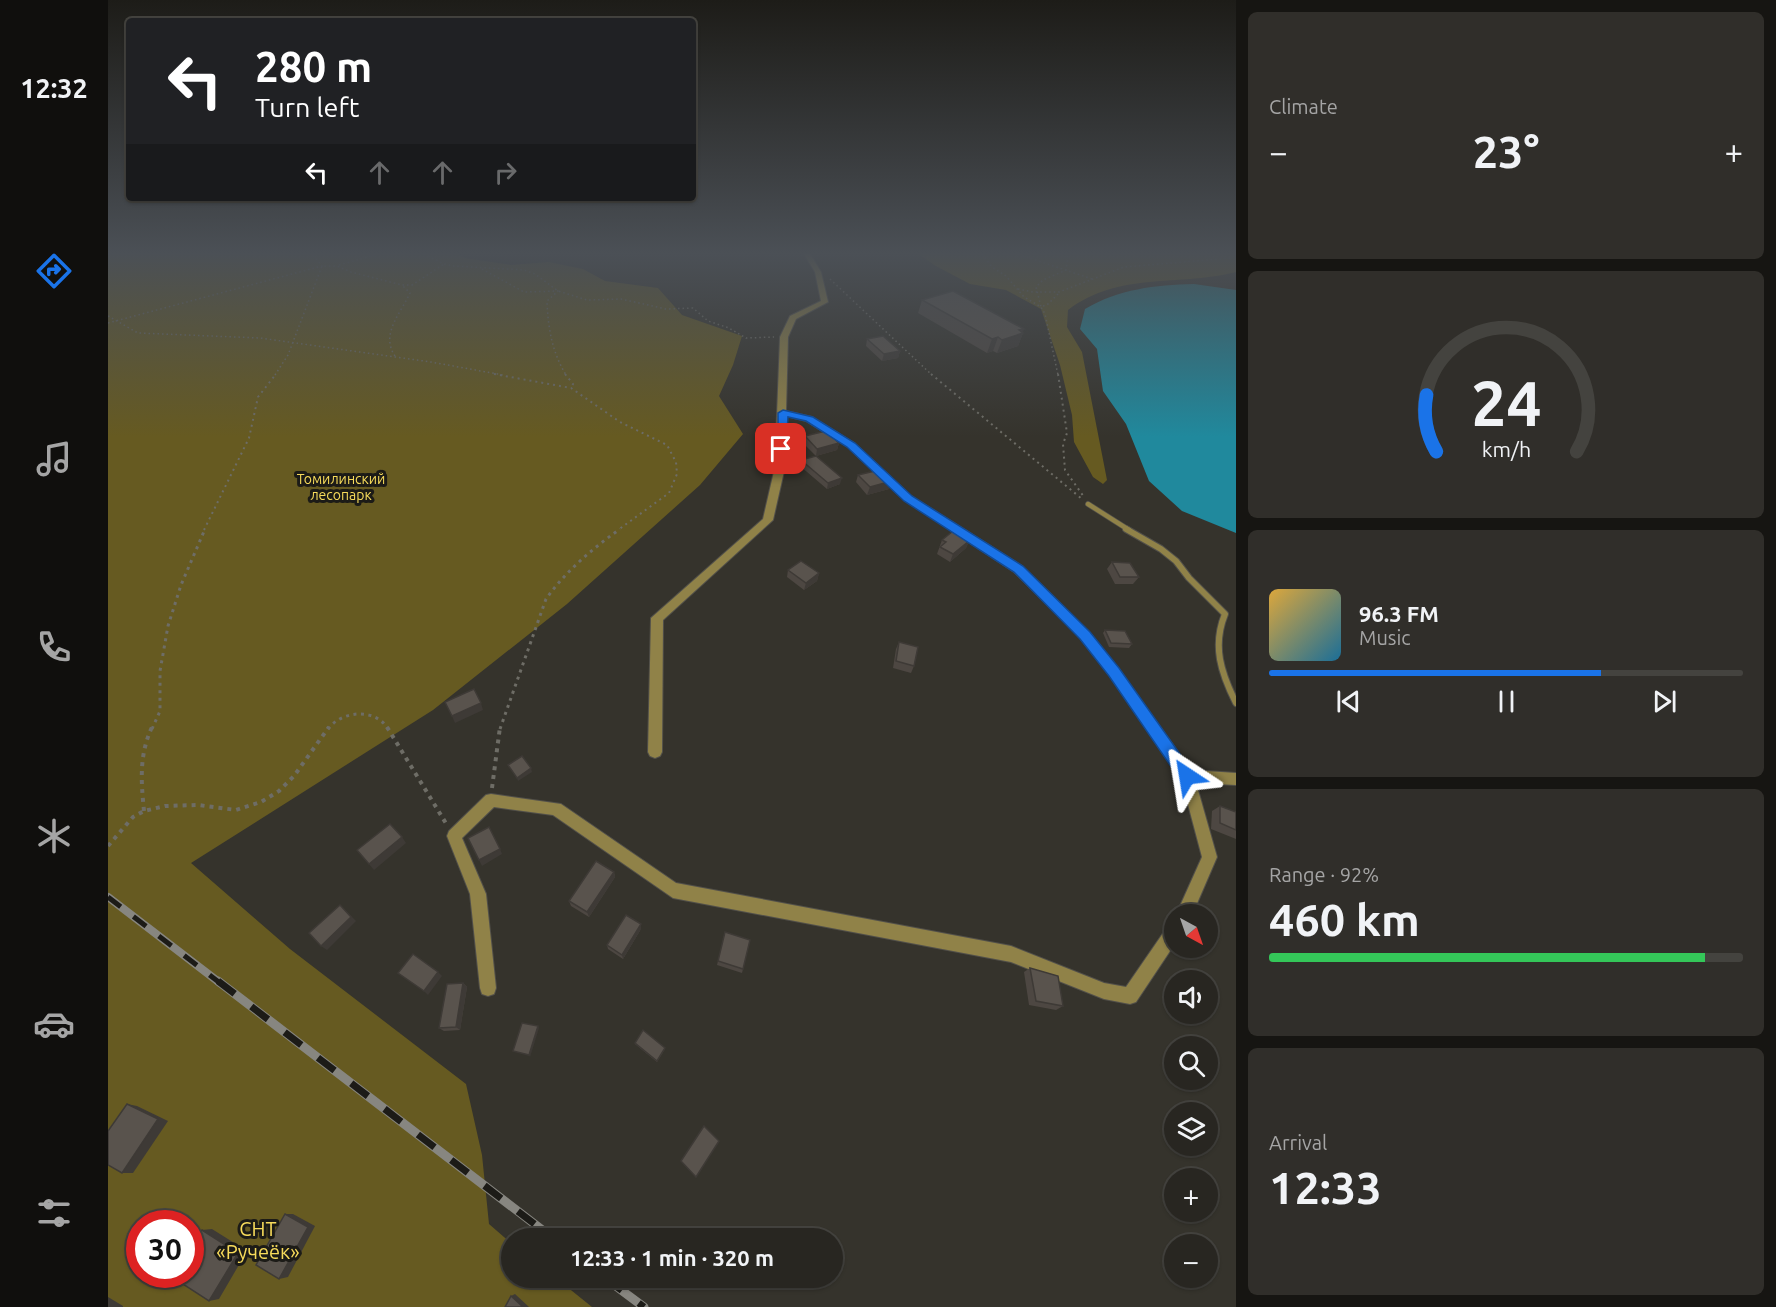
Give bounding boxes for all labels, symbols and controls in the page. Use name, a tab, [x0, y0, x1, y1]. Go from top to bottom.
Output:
icon: left	[156, 42, 234, 120]
text: 280 m	[255, 43, 372, 90]
text: 12:32	[20, 73, 88, 103]
text: Turn left	[255, 92, 359, 122]
text: Climate	[1269, 95, 1338, 118]
text: 23°	[1473, 126, 1539, 177]
text: −	[1269, 133, 1288, 170]
text: +	[1724, 133, 1743, 170]
icon: left	[300, 156, 333, 189]
icon: ahead	[363, 156, 396, 189]
icon: ahead	[426, 156, 459, 189]
icon: right	[489, 156, 522, 189]
icon: directions	[33, 250, 75, 292]
text: 24	[1471, 368, 1541, 438]
pin	[755, 423, 806, 474]
icon: arrive	[764, 432, 797, 465]
text: km/h	[1481, 437, 1531, 461]
icon: music	[33, 438, 75, 480]
park label: Томилинский лесопарк	[297, 471, 385, 503]
text: 96.3 FM	[1359, 601, 1439, 626]
icon: phone	[33, 626, 75, 668]
text: Music	[1359, 626, 1411, 649]
icon: previous	[1332, 685, 1365, 718]
icon: pause	[1490, 685, 1523, 718]
icon: next	[1648, 685, 1681, 718]
position arrow	[1155, 744, 1219, 808]
icon: climate	[33, 815, 75, 857]
text: Range · 92%	[1269, 863, 1379, 886]
text: 460 km	[1269, 894, 1420, 945]
north arrow	[1164, 904, 1218, 958]
map controls	[1164, 904, 1218, 1288]
button: sound	[1164, 970, 1218, 1024]
icon: car	[33, 1003, 75, 1045]
button: search	[1164, 1036, 1218, 1090]
button: layers	[1164, 1102, 1218, 1156]
text: Arrival	[1269, 1131, 1327, 1154]
text: 12:33	[1269, 1162, 1382, 1213]
button: +	[1164, 1168, 1218, 1222]
icon: filters	[33, 1192, 75, 1234]
speed limit sign: 30	[126, 1210, 204, 1288]
park label: СНТ «Ручеёк»	[216, 1217, 300, 1263]
button: −	[1164, 1234, 1218, 1288]
text: 12:33 · 1 min · 320 m	[570, 1245, 774, 1270]

